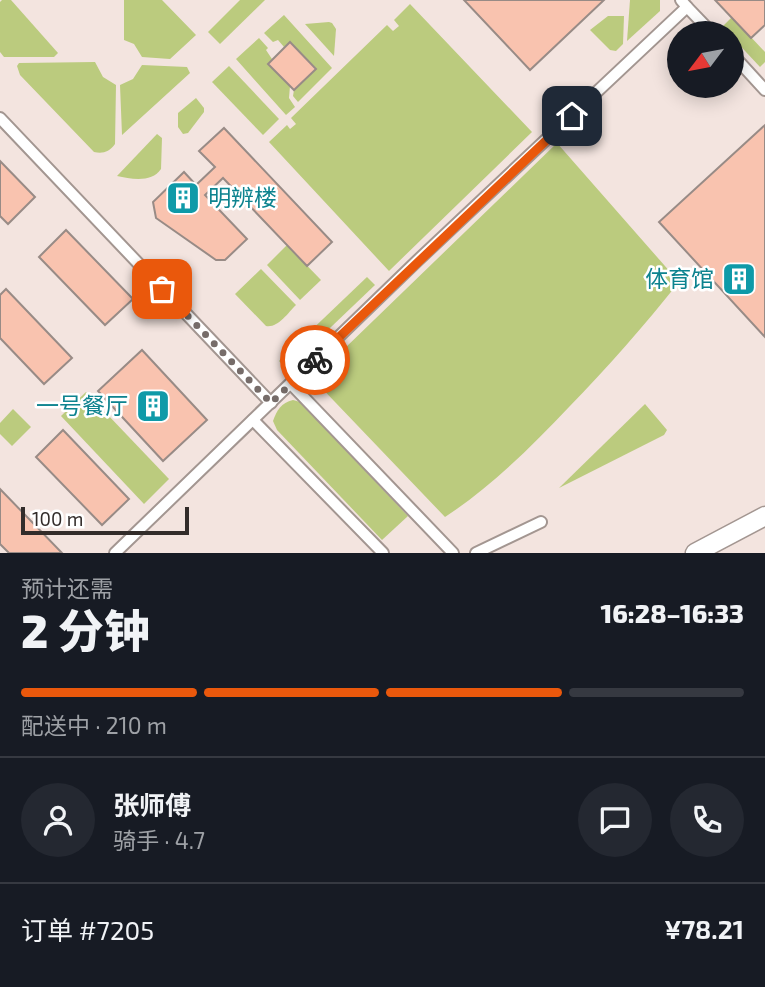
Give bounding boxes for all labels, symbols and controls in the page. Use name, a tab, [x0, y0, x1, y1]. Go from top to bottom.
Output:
north arrow	[667, 21, 744, 98]
map controls	[667, 21, 744, 98]
pin	[542, 86, 602, 146]
icon: home	[553, 97, 591, 135]
building icon: 明辨楼	[164, 179, 202, 217]
place label: 明辨楼	[208, 183, 277, 211]
pin	[132, 259, 192, 319]
building icon: 体育馆	[720, 260, 758, 298]
place label: 体育馆	[645, 264, 714, 292]
icon: bag	[143, 270, 181, 308]
courier	[280, 325, 350, 395]
icon: bike	[296, 341, 334, 379]
building icon: 一号餐厅	[134, 387, 172, 425]
place label: 一号餐厅	[36, 391, 128, 419]
scale bar	[21, 504, 189, 536]
text: 100 m	[32, 507, 83, 530]
text: 预计还需	[21, 574, 113, 602]
text: 16:28–16:33	[601, 597, 744, 628]
text: 2 分钟	[21, 602, 150, 657]
text: 配送中 · 210 m	[21, 711, 167, 739]
button: person	[21, 783, 95, 857]
button: chat	[578, 783, 652, 857]
button: phone	[670, 783, 744, 857]
text: 张师傅	[113, 789, 191, 820]
text: 骑手 · 4.7	[113, 826, 205, 854]
text: ¥78.21	[664, 913, 744, 944]
text: 订单 #7205	[21, 914, 154, 945]

